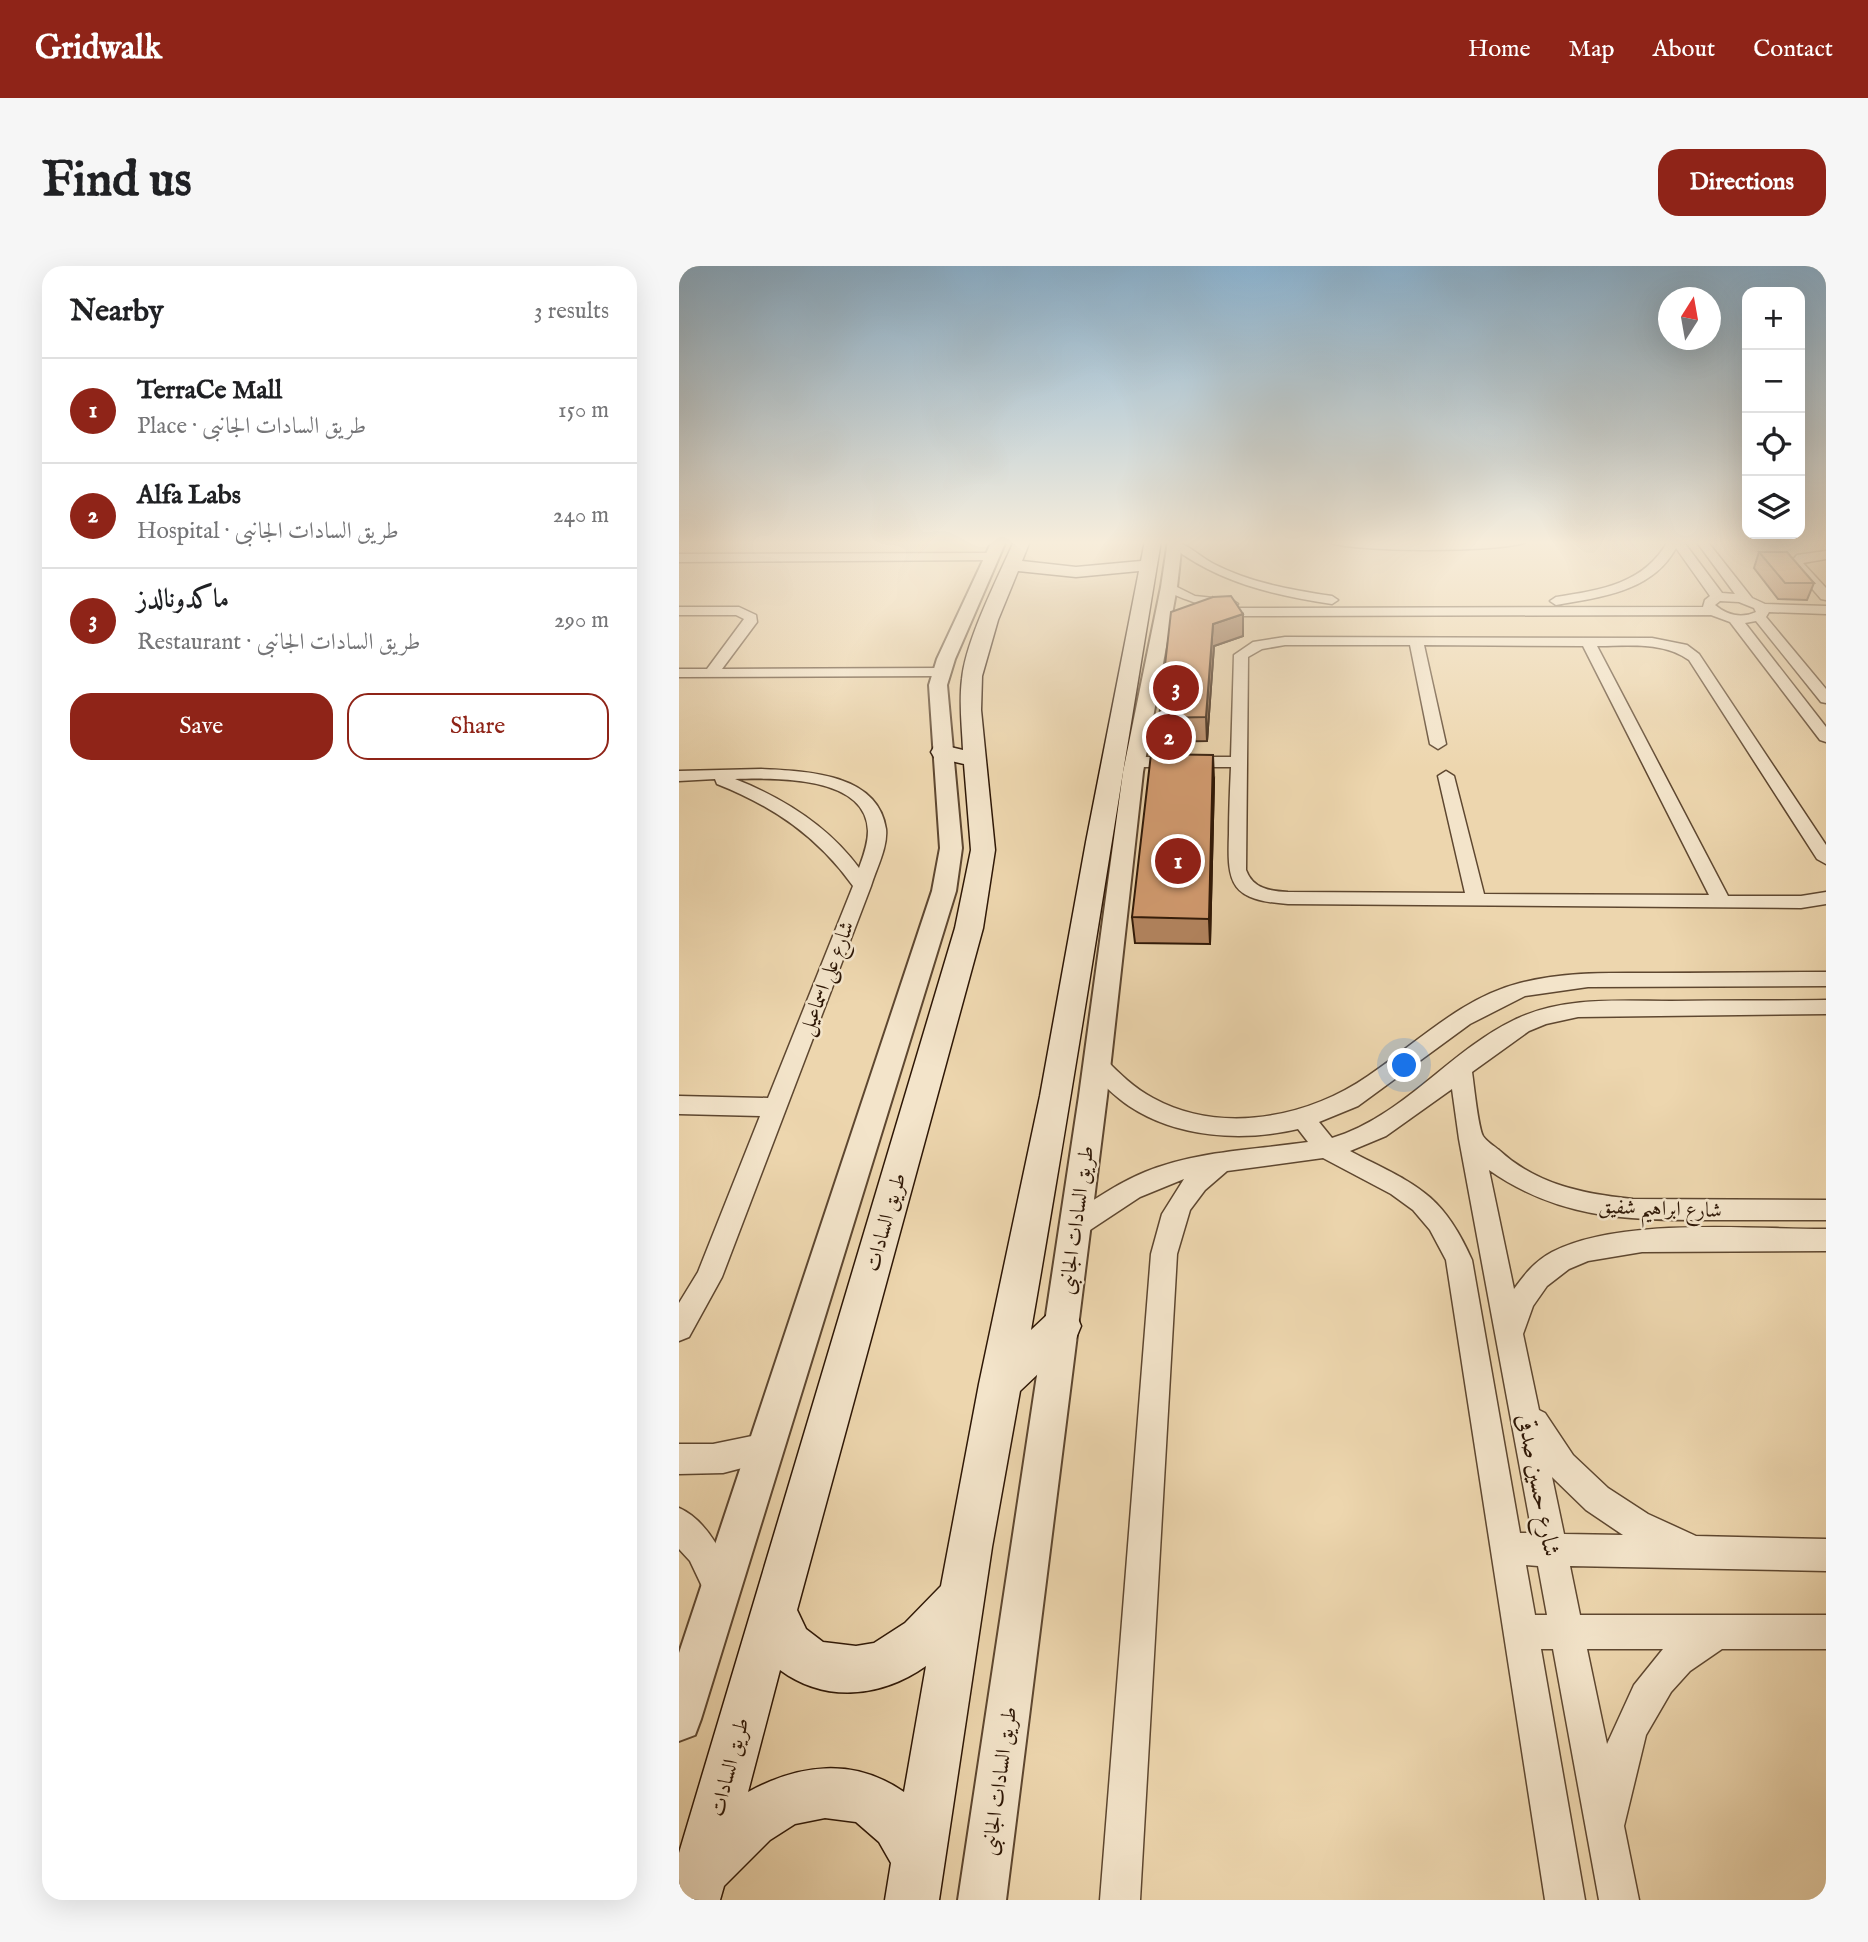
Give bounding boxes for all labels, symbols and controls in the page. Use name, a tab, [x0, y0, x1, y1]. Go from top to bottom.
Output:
text: Gridwalk	[35, 28, 162, 70]
text: Home	[1468, 34, 1531, 65]
text: Map	[1569, 34, 1615, 65]
text: About	[1653, 34, 1715, 65]
text: Contact	[1753, 34, 1833, 65]
button: Directions	[1658, 149, 1826, 216]
text: Find us	[42, 151, 192, 213]
north arrow	[1658, 287, 1721, 350]
map controls	[1742, 287, 1805, 539]
button: +	[1742, 287, 1805, 350]
text: Nearby	[70, 293, 163, 331]
text: 3 results	[534, 297, 609, 326]
button: −	[1742, 350, 1805, 413]
text: TerraCe Mall	[137, 374, 282, 407]
text: 1	[89, 396, 97, 425]
text: 150 m	[558, 396, 609, 425]
text: Place · طريق السادات الجانبى	[137, 412, 366, 441]
button: locate	[1742, 413, 1805, 476]
button: layers	[1742, 476, 1805, 539]
text: Alfa Labs	[137, 479, 241, 512]
text: 2	[88, 501, 98, 530]
text: 240 m	[553, 501, 609, 530]
text: Hospital · طريق السادات الجانبى	[137, 517, 399, 546]
text: ماكدونالدز	[137, 583, 229, 616]
text: 3	[89, 606, 97, 635]
text: 290 m	[554, 606, 609, 635]
text: Restaurant · طريق السادات الجانبى	[137, 628, 421, 657]
pin: 3	[1153, 662, 1199, 714]
button: Save	[70, 693, 333, 760]
button: Share	[347, 693, 609, 760]
pin: 2	[1146, 711, 1192, 763]
pin: 1	[1155, 835, 1201, 887]
street label: شارع على اسماعيل	[793, 917, 864, 1041]
your location	[1387, 1048, 1421, 1082]
street label: طريق السادات الجانبى	[1054, 1144, 1101, 1296]
street label: طريق السادات	[859, 1170, 913, 1275]
street label: شارع ابراهيم شفيق	[1597, 1194, 1722, 1231]
street label: شارع حسين صدقى	[1506, 1411, 1567, 1560]
street label: طريق السادات الجانبى	[977, 1705, 1024, 1857]
street label: طريق السادات	[704, 1715, 757, 1820]

